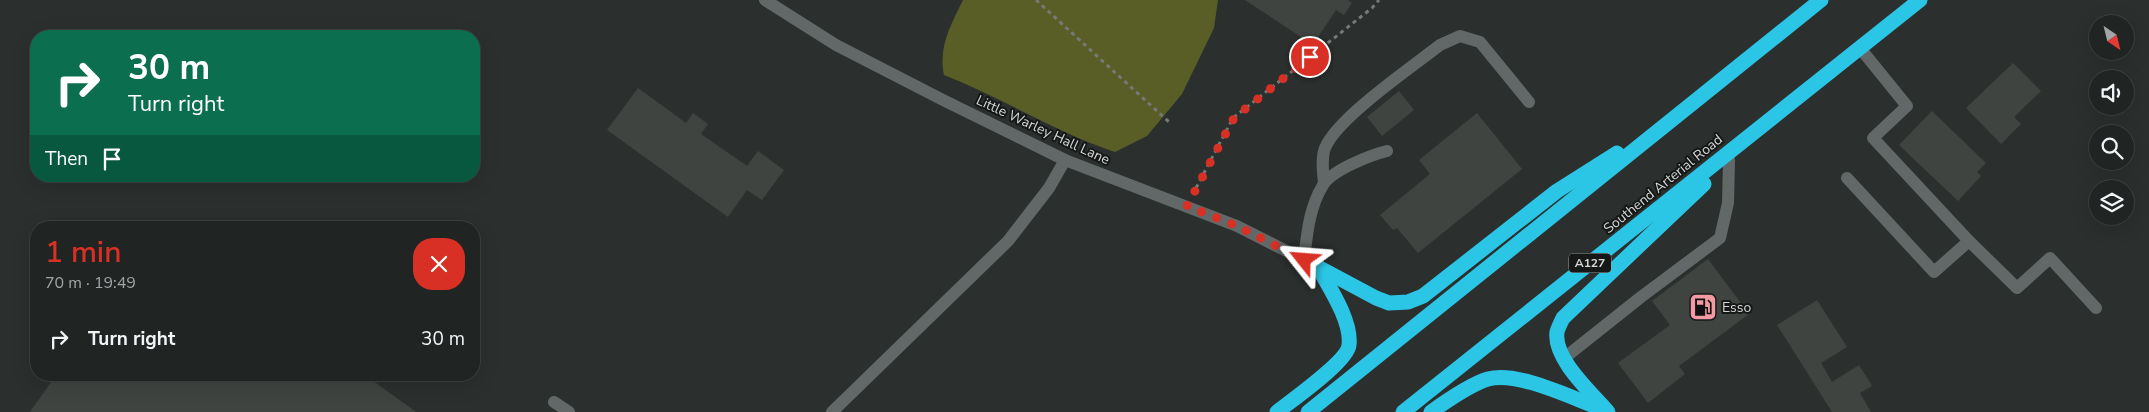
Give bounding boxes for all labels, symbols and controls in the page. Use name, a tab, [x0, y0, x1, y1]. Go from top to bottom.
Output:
north arrow	[2089, 15, 2134, 60]
map controls	[2089, 15, 2134, 225]
pin	[1289, 36, 1331, 78]
icon: arrive	[1296, 43, 1324, 71]
text: 30 m	[128, 44, 210, 91]
icon: right	[45, 50, 110, 115]
button: sound	[2089, 70, 2134, 115]
text: Turn right	[128, 89, 224, 119]
street label: Little Warley Hall Lane	[973, 91, 1113, 169]
button: search	[2089, 125, 2134, 170]
street label: Southend Arterial Road	[1599, 130, 1727, 238]
icon: arrive	[98, 145, 126, 173]
text: Then	[45, 146, 88, 172]
button: layers	[2089, 180, 2134, 225]
text: 1 min	[45, 232, 121, 273]
position arrow	[1277, 233, 1329, 285]
button: close	[413, 238, 465, 290]
road number: A127	[1569, 254, 1611, 272]
text: 70 m · 19:49	[45, 272, 136, 294]
fuel station icon: Esso	[1688, 292, 1718, 322]
place label: Esso	[1722, 298, 1752, 317]
icon: right	[45, 325, 73, 353]
text: Turn right	[88, 326, 175, 352]
text: 30 m	[421, 326, 465, 352]

